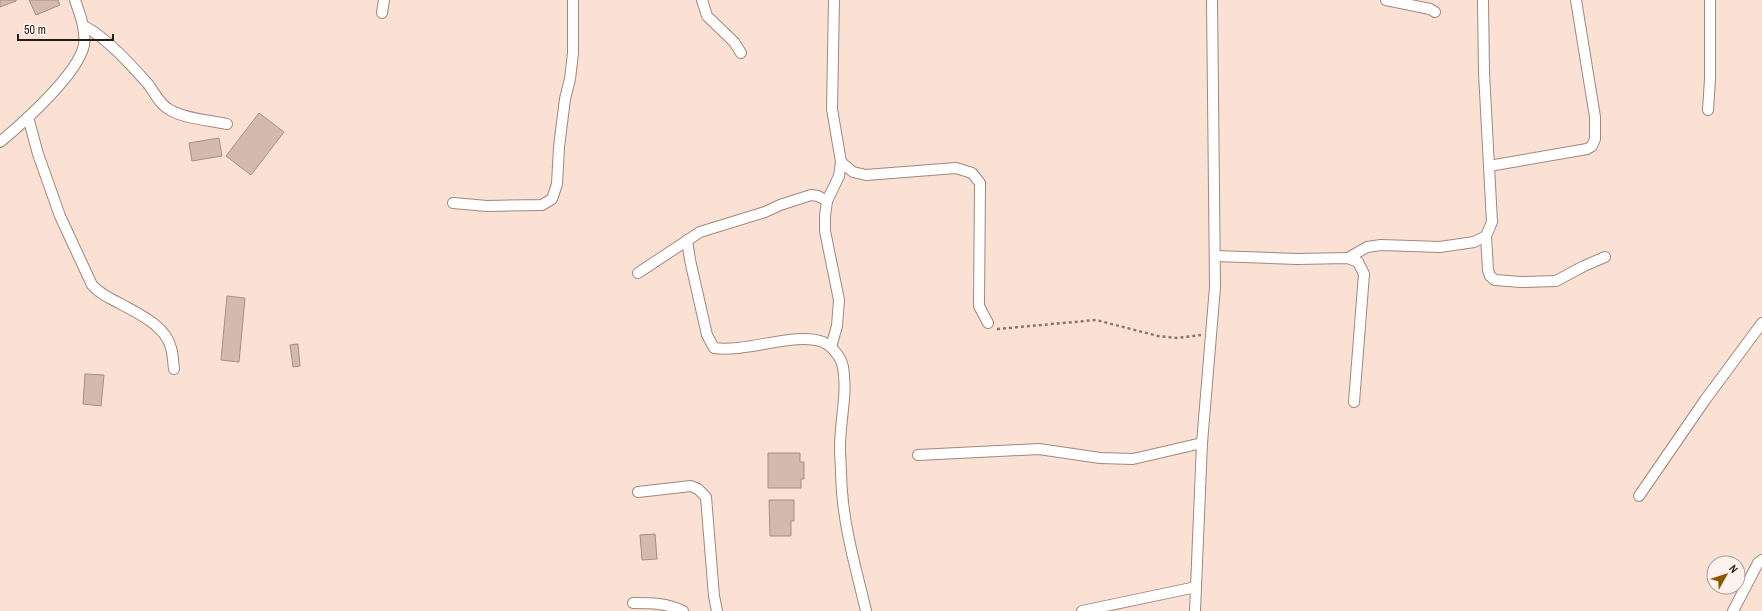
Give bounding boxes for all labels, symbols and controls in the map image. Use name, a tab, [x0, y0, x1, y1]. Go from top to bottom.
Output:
scale bar	[18, 16, 113, 42]
text: 50 m	[24, 22, 46, 38]
north arrow	[1706, 555, 1746, 595]
text: N	[1726, 562, 1741, 576]

